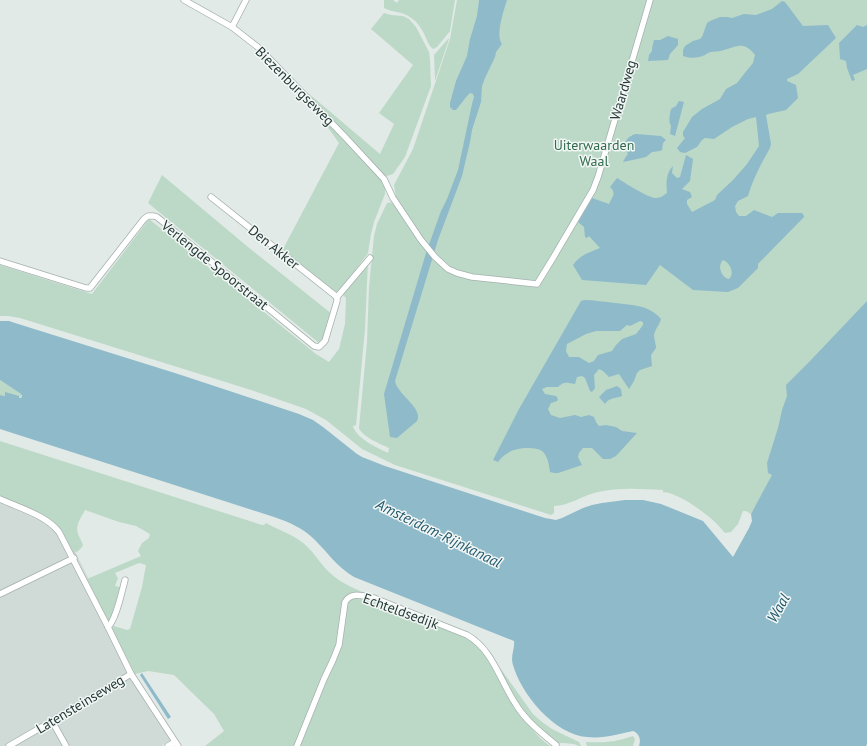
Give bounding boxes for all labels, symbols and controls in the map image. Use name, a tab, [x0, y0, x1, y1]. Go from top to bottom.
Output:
street label: Biezenburgseweg	[252, 43, 338, 129]
street label: Waardweg	[606, 58, 640, 122]
park label: Uiterwaarden Waal	[554, 136, 634, 170]
street label: Verlengde Spoorstraat	[157, 216, 272, 314]
street label: Den Akker	[245, 221, 303, 273]
water label: Amsterdam-Rijnkanaal	[372, 494, 505, 572]
street label: Echteldsedijk	[361, 589, 442, 633]
water label: Waal	[762, 590, 794, 626]
street label: Latensteinseweg	[33, 671, 127, 737]

